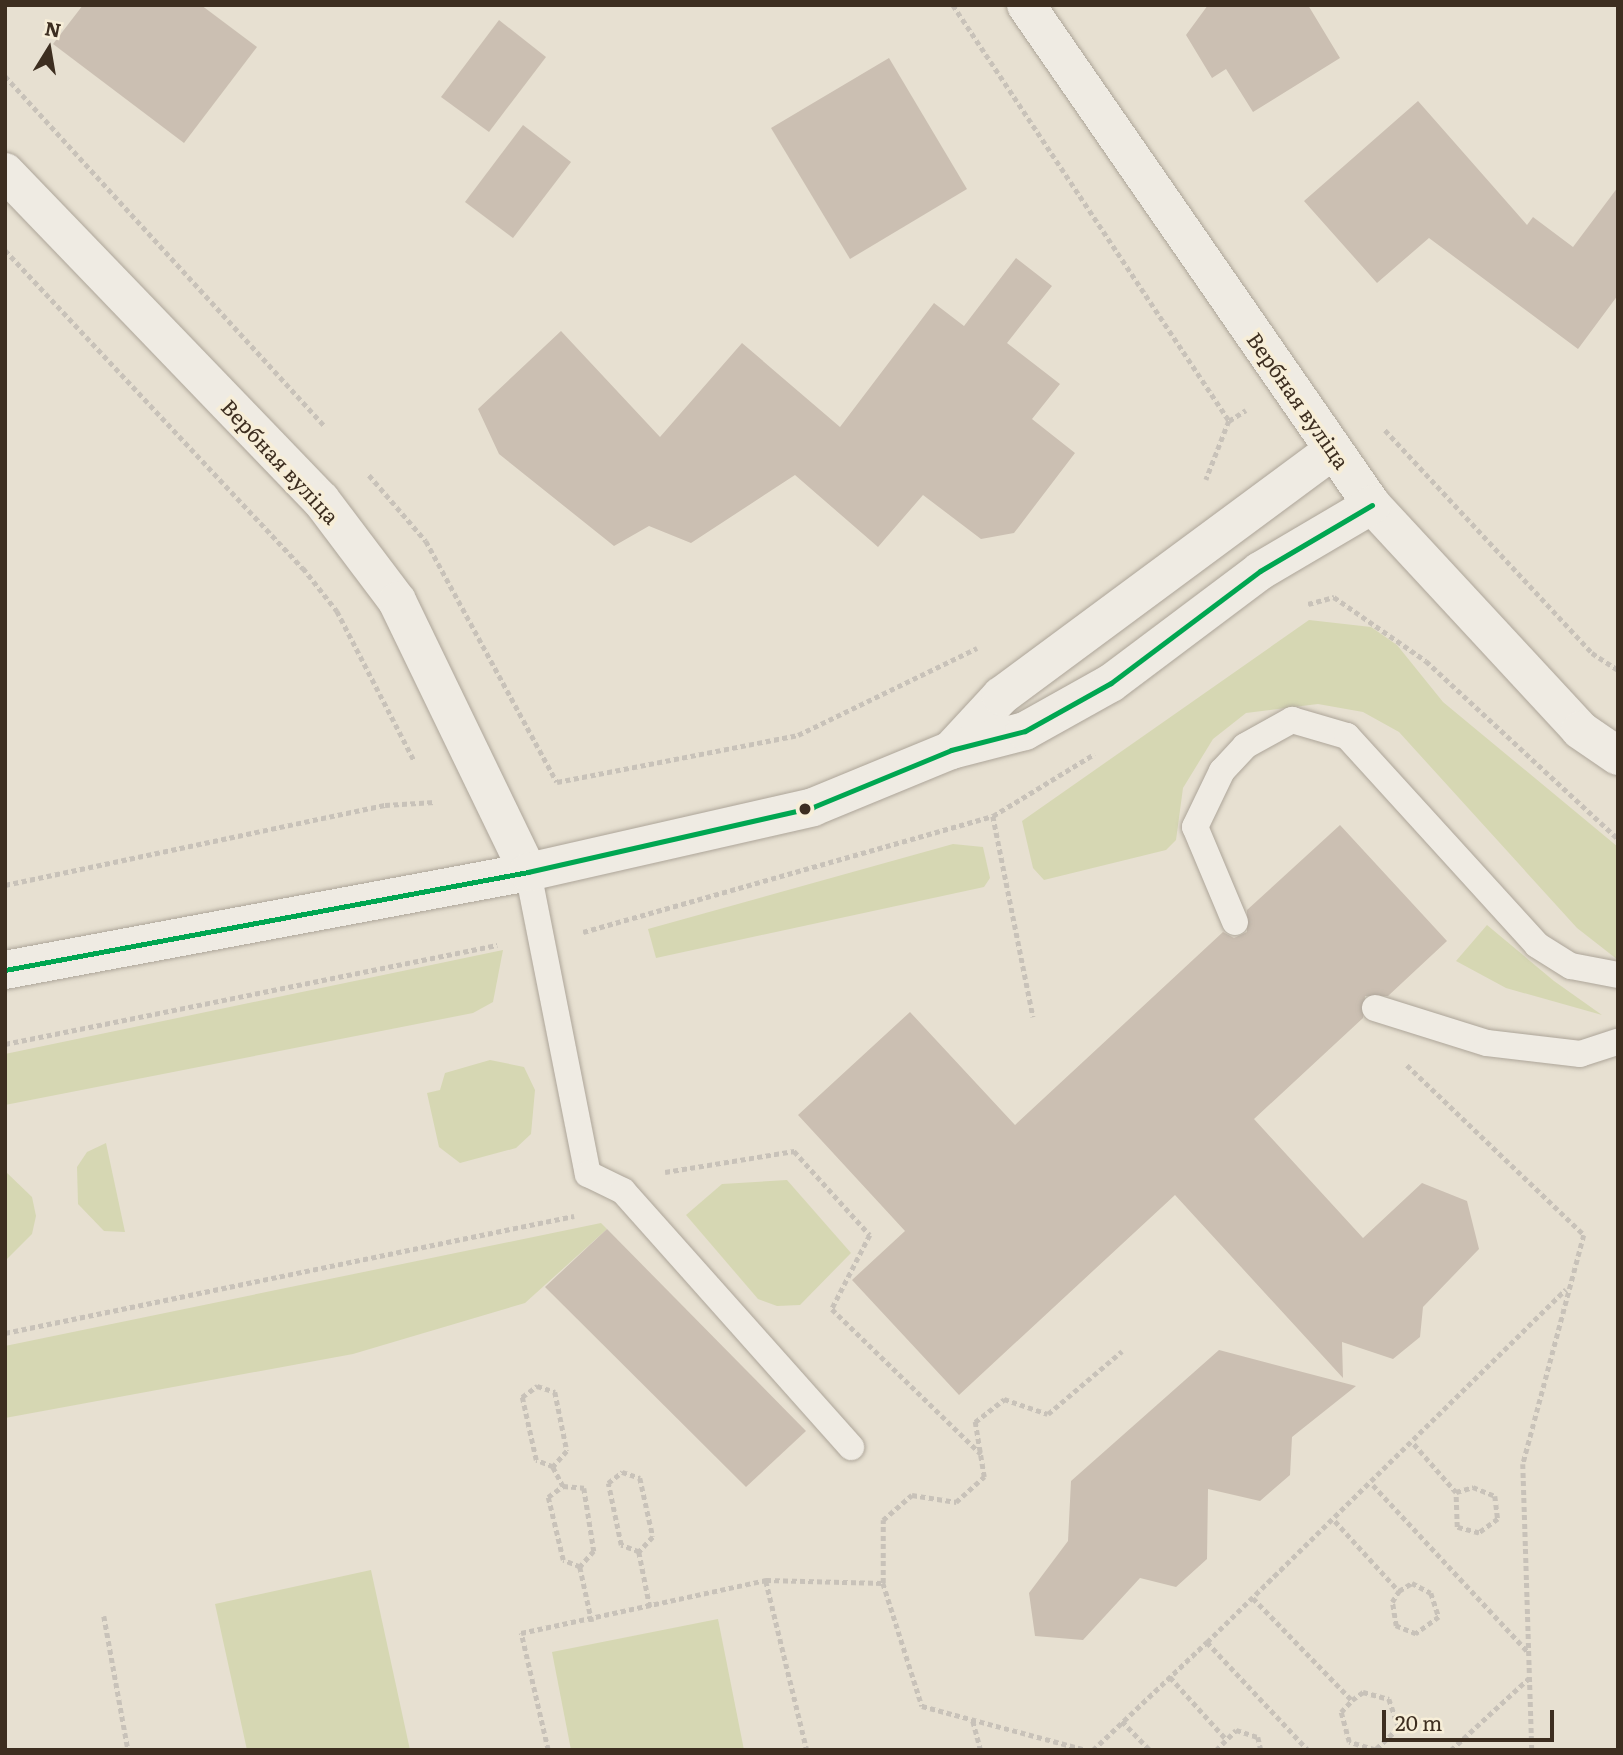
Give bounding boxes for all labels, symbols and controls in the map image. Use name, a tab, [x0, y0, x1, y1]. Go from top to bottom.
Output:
text: N	[42, 13, 64, 44]
north arrow	[14, 14, 84, 84]
street label: Вербная вуліца	[1243, 327, 1355, 473]
street label: Вербная вуліца	[217, 394, 345, 528]
unlabelled marker	[798, 802, 812, 816]
scale bar	[1385, 1696, 1556, 1740]
text: 20 m	[1395, 1706, 1442, 1737]

